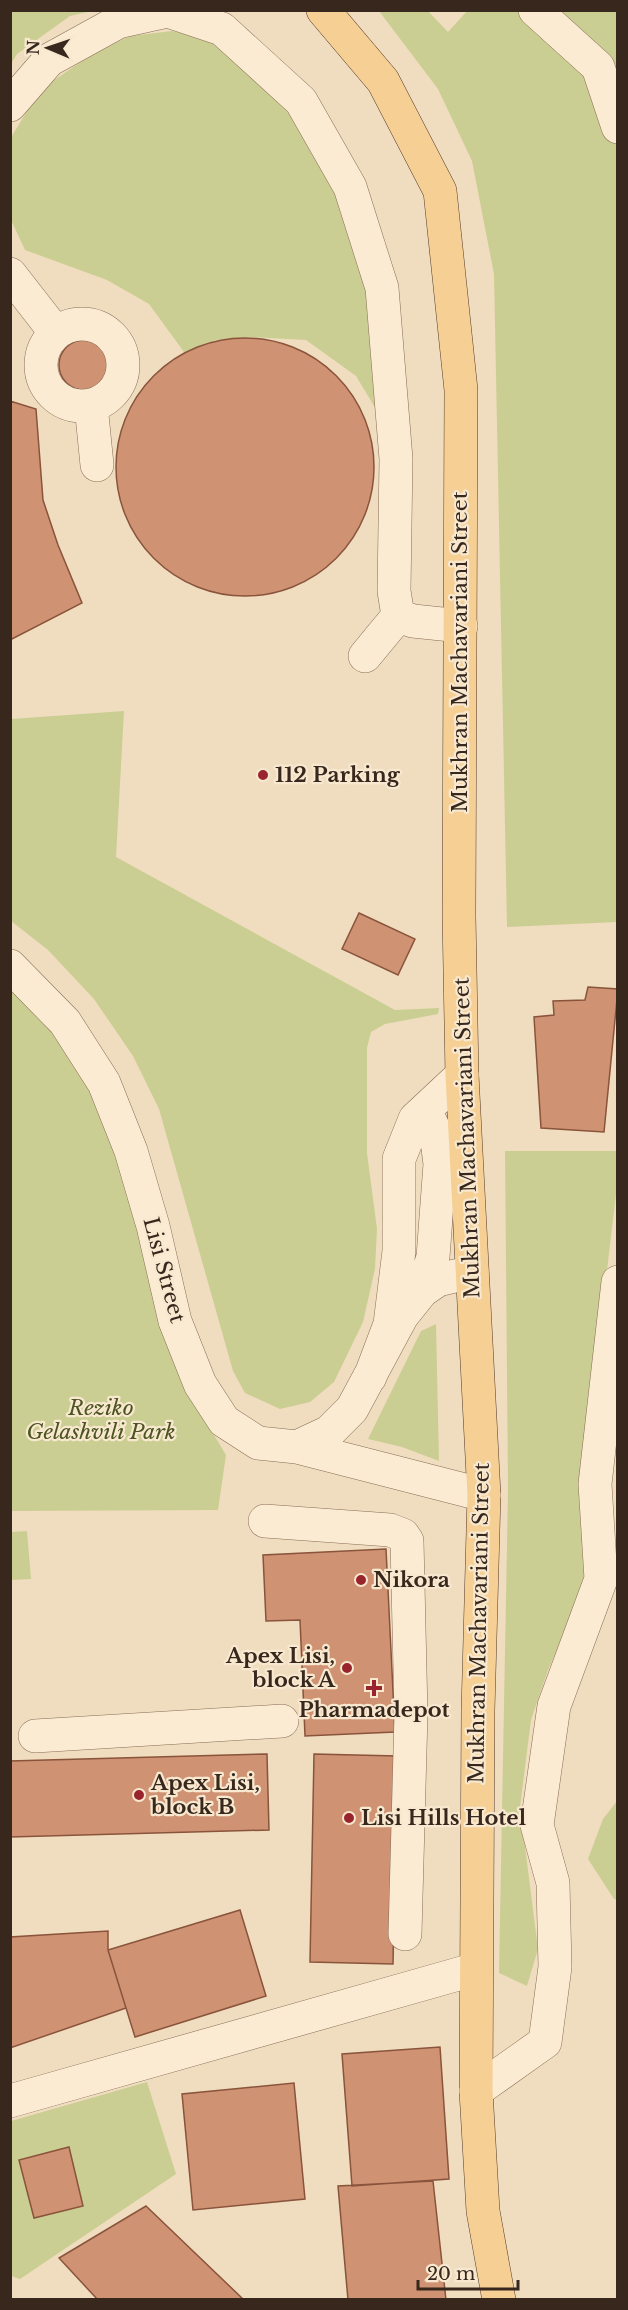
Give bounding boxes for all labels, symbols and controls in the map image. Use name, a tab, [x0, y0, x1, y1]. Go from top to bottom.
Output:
north arrow	[18, 18, 78, 78]
text: N	[23, 40, 43, 55]
street label: Mukhran Machavariani Street	[447, 491, 473, 813]
place label: 112 Parking	[275, 762, 401, 788]
marker: 112 Parking	[256, 768, 270, 782]
street label: Mukhran Machavariani Street	[448, 977, 486, 1299]
street label: Lisi Street	[137, 1214, 191, 1326]
park label: Reziko Gelashvili Park	[26, 1395, 176, 1445]
street label: Mukhran Machavariani Street	[463, 1462, 495, 1784]
place label: Nikora	[373, 1567, 450, 1593]
marker: Nikora	[354, 1573, 368, 1587]
place label: Apex Lisi, block A	[225, 1643, 336, 1693]
marker: Apex Lisi, block A	[340, 1661, 354, 1675]
marker: Pharmadepot	[367, 1681, 381, 1695]
place label: Pharmadepot	[298, 1697, 450, 1723]
place label: Apex Lisi, block B	[150, 1770, 260, 1820]
marker: Apex Lisi, block B	[132, 1788, 146, 1802]
place label: Lisi Hills Hotel	[361, 1805, 527, 1831]
marker: Lisi Hills Hotel	[342, 1811, 356, 1825]
scale bar	[418, 2253, 518, 2291]
text: 20 m	[427, 2263, 475, 2285]

